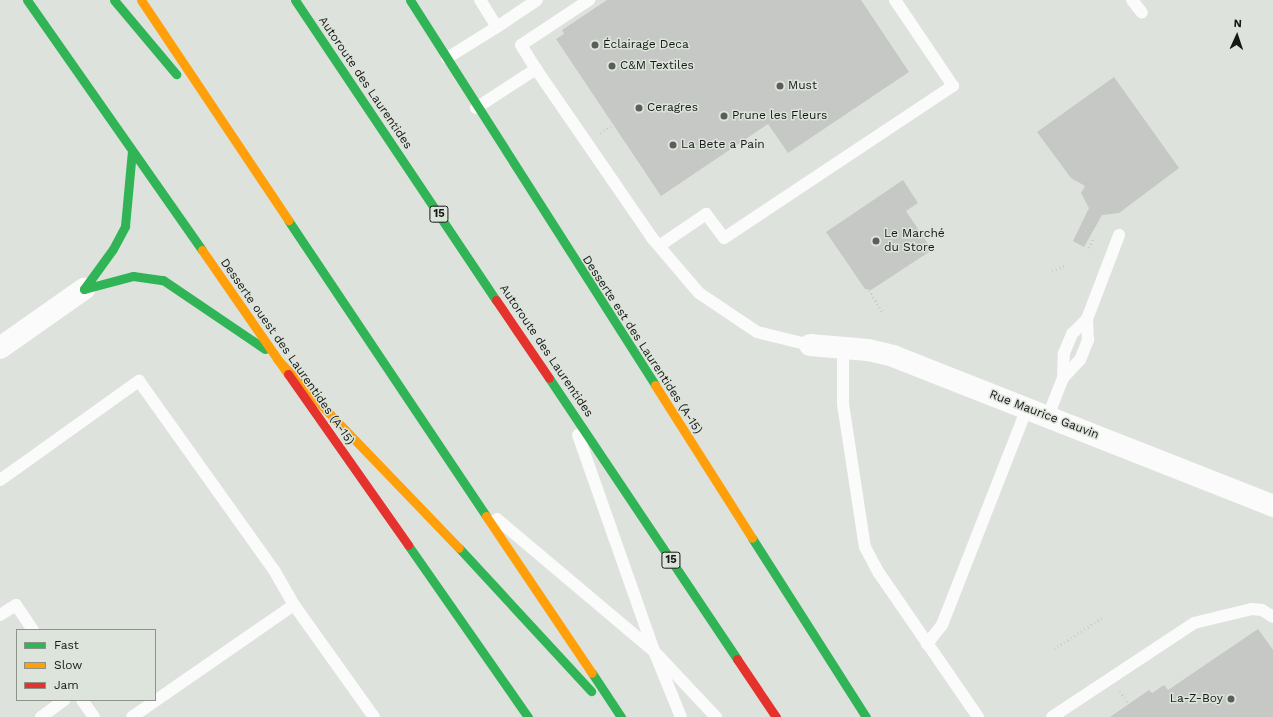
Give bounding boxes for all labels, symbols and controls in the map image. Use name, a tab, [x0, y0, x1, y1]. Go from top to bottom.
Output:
street label: Autoroute des Laurentides	[315, 14, 415, 152]
north arrow	[1217, 16, 1257, 56]
text: N	[1233, 17, 1242, 30]
place label: Éclairage Deca	[603, 38, 689, 52]
marker: Éclairage Deca	[590, 40, 600, 50]
place label: C&M Textiles	[620, 59, 694, 73]
marker: C&M Textiles	[607, 61, 617, 71]
place label: Must	[788, 79, 817, 93]
marker: Must	[775, 81, 785, 91]
place label: Ceragres	[647, 101, 698, 115]
marker: Ceragres	[634, 103, 644, 113]
place label: Prune les Fleurs	[732, 109, 827, 123]
marker: Prune les Fleurs	[719, 111, 729, 121]
place label: La Bete a Pain	[681, 138, 765, 152]
marker: La Bete a Pain	[668, 140, 678, 150]
road number: 15	[429, 205, 449, 223]
place label: Le Marché du Store	[884, 227, 945, 255]
marker: Le Marché du Store	[871, 236, 881, 246]
street label: Desserte est des Laurentides (A-15)	[579, 253, 705, 437]
street label: Desserte ouest des Laurentides (A-15)	[217, 256, 357, 448]
street label: Autoroute des Laurentides	[496, 282, 596, 420]
street label: Rue Maurice Gauvin	[987, 387, 1101, 443]
road number: 15	[661, 551, 681, 569]
legend	[16, 629, 156, 701]
text: Fast	[54, 638, 79, 652]
text: Slow	[54, 658, 82, 672]
text: Jam	[54, 678, 79, 692]
place label: La-Z-Boy	[1170, 692, 1223, 706]
marker: La-Z-Boy	[1226, 694, 1236, 704]

